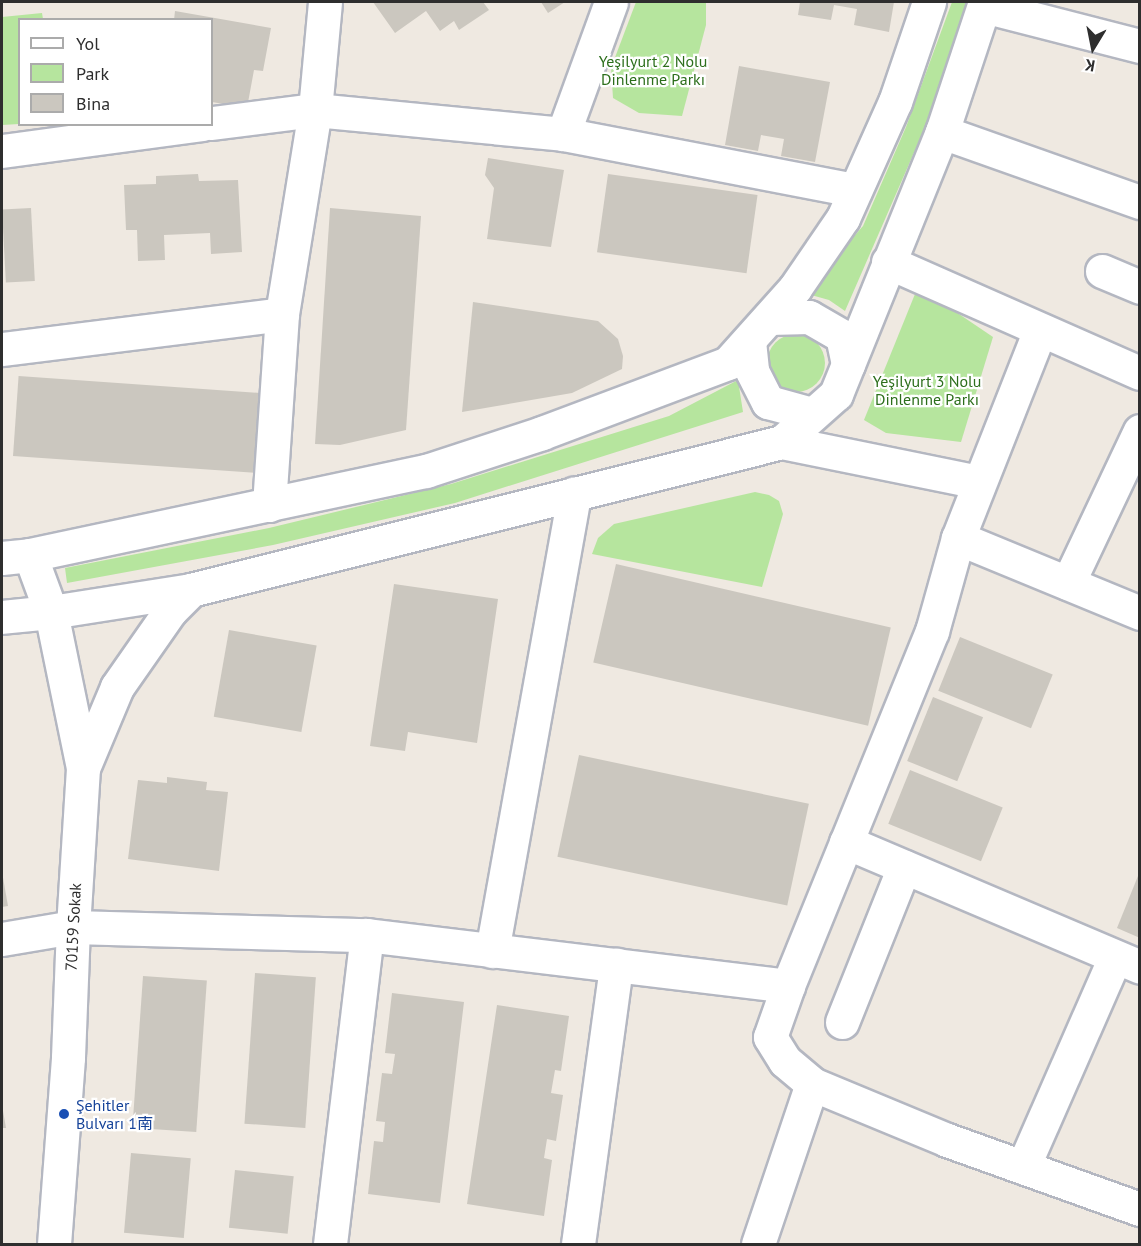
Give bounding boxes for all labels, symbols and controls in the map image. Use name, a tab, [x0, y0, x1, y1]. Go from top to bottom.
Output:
legend	[18, 18, 213, 126]
north arrow	[1063, 18, 1123, 78]
text: Yol	[76, 32, 99, 55]
park label: Yeşilyurt 2 Nolu Dinlenme Parkı	[599, 51, 707, 89]
text: K	[1083, 55, 1097, 76]
text: Park	[76, 62, 109, 85]
text: Bina	[76, 92, 110, 115]
park label: Yeşilyurt 3 Nolu Dinlenme Parkı	[873, 371, 981, 409]
street label: 70159 Sokak	[61, 882, 85, 972]
place label: Şehitler Bulvarı 1南	[76, 1095, 153, 1133]
marker: Şehitler Bulvarı 1南	[57, 1107, 71, 1121]

